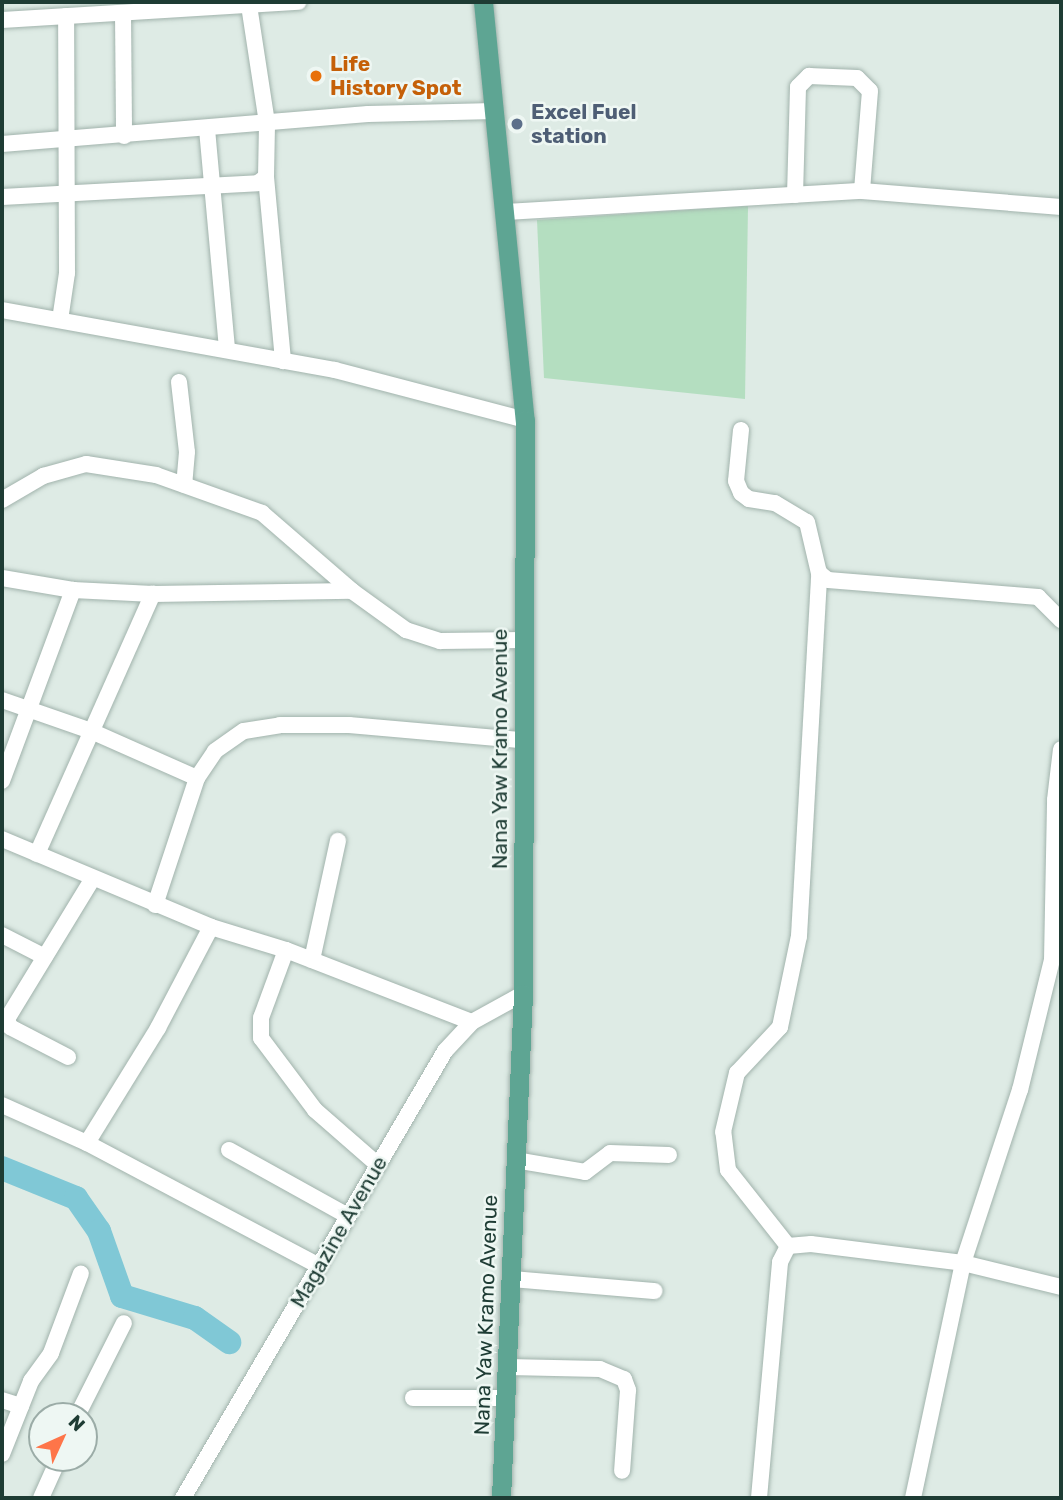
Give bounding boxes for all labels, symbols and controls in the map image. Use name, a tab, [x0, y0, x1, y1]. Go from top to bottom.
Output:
place label: Life History Spot	[330, 51, 462, 101]
marker: Life History Spot	[308, 68, 324, 84]
place label: Excel Fuel station	[531, 99, 637, 149]
marker: Excel Fuel station	[509, 116, 525, 132]
street label: Nana Yaw Kramo Avenue	[487, 628, 513, 870]
street label: Magazine Avenue	[285, 1152, 393, 1312]
street label: Nana Yaw Kramo Avenue	[469, 1194, 503, 1436]
north arrow	[28, 1402, 98, 1472]
text: N	[64, 1410, 90, 1436]

